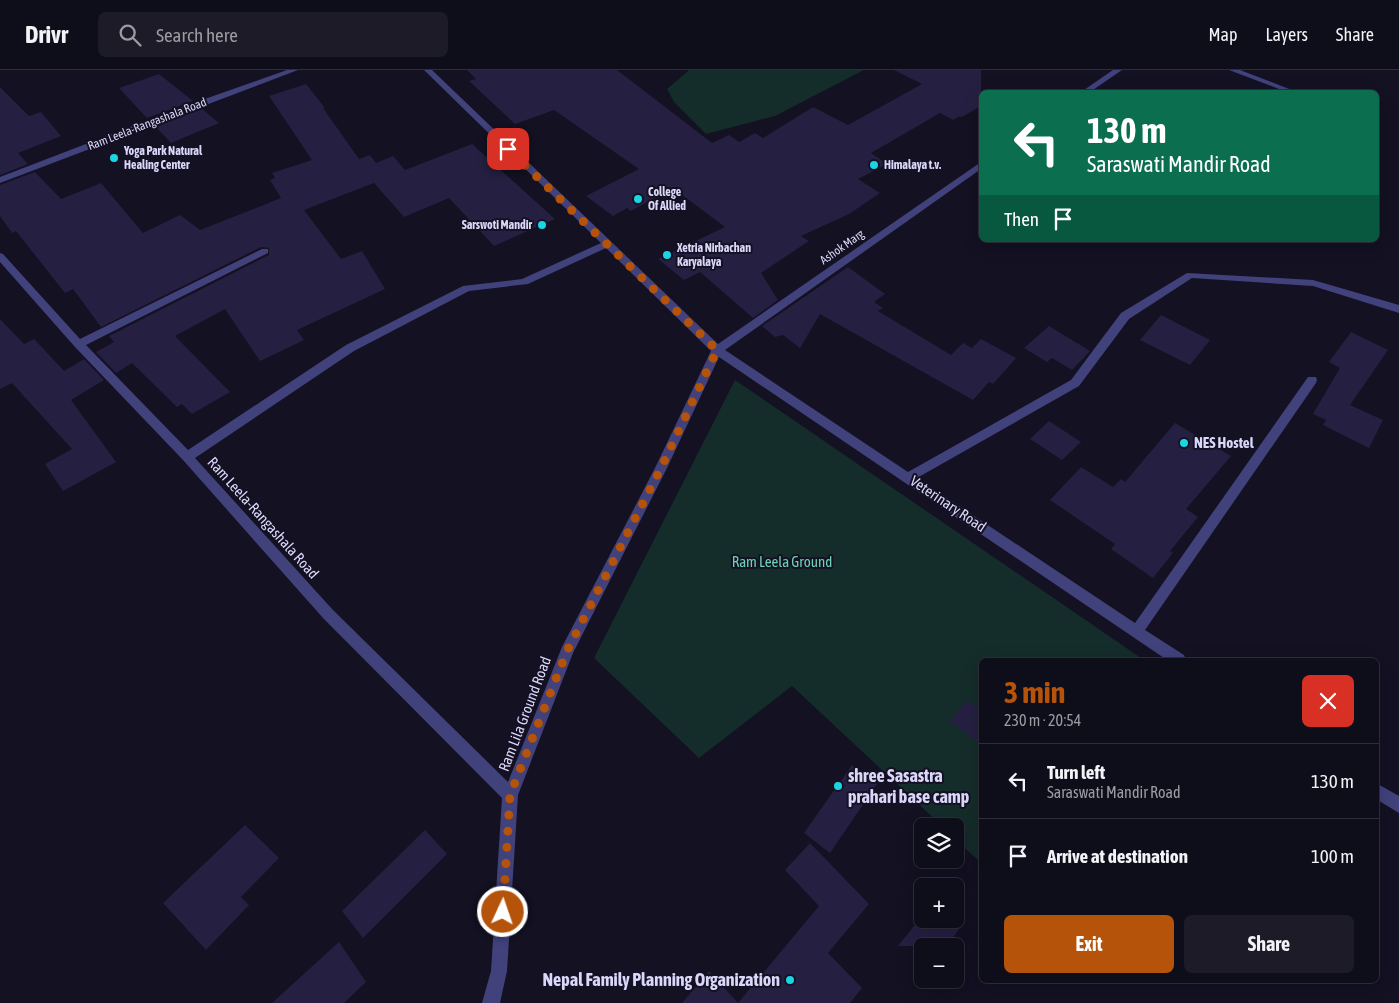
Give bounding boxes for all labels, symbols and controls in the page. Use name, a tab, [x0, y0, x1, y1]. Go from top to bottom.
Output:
search box	[98, 12, 448, 57]
text: Drivr	[25, 21, 68, 48]
icon: search	[116, 21, 144, 49]
text: Search here	[156, 24, 238, 46]
text: Map	[1208, 24, 1237, 45]
text: Layers	[1265, 24, 1308, 45]
text: Share	[1336, 24, 1374, 45]
street label: Ram Leela-Rangashala Road	[86, 95, 208, 153]
icon: left	[1004, 110, 1069, 175]
text: 130 m	[1087, 110, 1166, 150]
pin	[487, 128, 529, 170]
icon: arrive	[494, 135, 522, 163]
place label: Yoga Park Natural Healing Center	[123, 144, 203, 172]
text: Saraswati Mandir Road	[1087, 151, 1271, 177]
marker: Yoga Park Natural Healing Center	[108, 152, 120, 164]
place label: Himalaya t.v.	[884, 158, 941, 172]
marker: Himalaya t.v.	[868, 159, 880, 171]
place label: College Of Allied	[648, 185, 686, 213]
marker: College Of Allied	[632, 193, 644, 205]
icon: arrive	[1049, 205, 1077, 233]
text: Then	[1004, 208, 1039, 230]
place label: Sarswoti Mandir	[462, 218, 532, 232]
marker: Sarswoti Mandir	[536, 219, 548, 231]
street label: Ashok Marg	[817, 226, 867, 267]
place label: Xetria Nirbachan Karyalaya	[676, 241, 751, 269]
marker: Xetria Nirbachan Karyalaya	[661, 249, 673, 261]
place label: NES Hostel	[1194, 434, 1255, 451]
marker: NES Hostel	[1178, 437, 1190, 449]
street label: Ram Leela-Rangashala Road	[204, 453, 322, 582]
street label: Veterinary Road	[907, 472, 990, 535]
park label: Ram Leela Ground	[732, 553, 832, 570]
street label: Ram Lila Ground Road	[495, 654, 554, 774]
text: 3 min	[1004, 675, 1065, 709]
button: close	[1302, 675, 1354, 727]
text: 230 m · 20:54	[1004, 711, 1081, 729]
text: Turn left	[1047, 761, 1105, 783]
place label: shree Sasastra prahari base camp	[848, 765, 969, 807]
icon: left	[1004, 767, 1032, 795]
text: 130 m	[1311, 770, 1354, 792]
marker: shree Sasastra prahari base camp	[832, 780, 844, 792]
text: Saraswati Mandir Road	[1047, 783, 1181, 801]
map controls	[914, 818, 964, 988]
button: layers	[914, 818, 964, 868]
icon: arrive	[1004, 842, 1032, 870]
text: Arrive at destination	[1047, 845, 1188, 867]
text: 100 m	[1311, 845, 1354, 867]
button: +	[914, 878, 964, 928]
position arrow	[476, 885, 528, 937]
button: Exit	[1004, 915, 1174, 973]
button: Share	[1184, 915, 1354, 973]
button: −	[914, 938, 964, 988]
place label: Nepal Family Planning Organization	[542, 969, 780, 990]
marker: Nepal Family Planning Organization	[784, 974, 796, 986]

